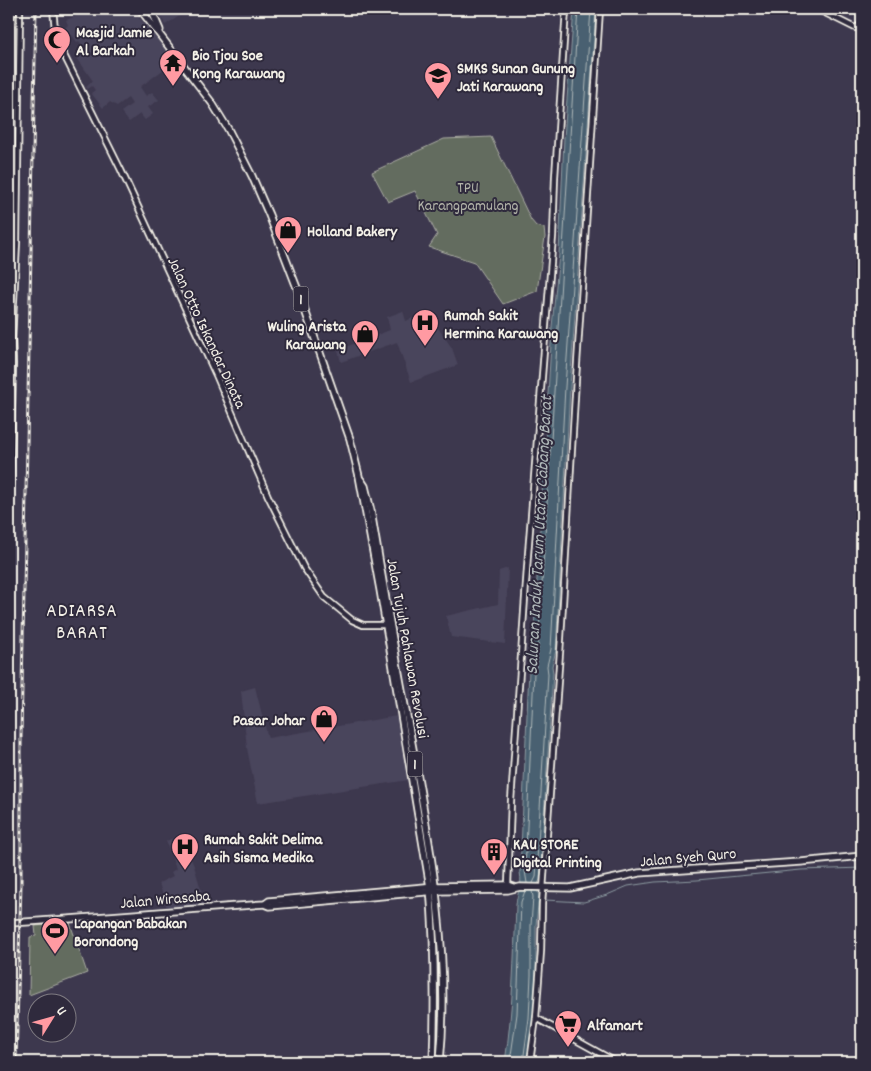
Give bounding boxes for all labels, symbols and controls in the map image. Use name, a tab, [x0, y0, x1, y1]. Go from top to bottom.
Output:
place label: Masjid Jamie Al Barkah	[76, 22, 152, 63]
mosque icon: Masjid Jamie Al Barkah	[42, 25, 72, 64]
place label: Bio Tjou Soe Kong Karawang	[192, 45, 285, 86]
temple icon: Bio Tjou Soe Kong Karawang	[158, 48, 188, 87]
place label: SMKS Sunan Gunung Jati Karawang	[457, 58, 575, 99]
school or university icon: SMKS Sunan Gunung Jati Karawang	[423, 61, 453, 100]
park label: TPU Karangpamulang	[417, 177, 519, 218]
shop icon: Holland Bakery	[273, 215, 303, 254]
place label: Holland Bakery	[307, 221, 399, 244]
street label: Jalan Otto Iskandar Dinata	[161, 254, 251, 413]
road number: 1	[294, 286, 308, 312]
place label: Rumah Sakit Hermina Karawang	[444, 305, 558, 346]
hospital icon: Rumah Sakit Hermina Karawang	[410, 308, 440, 347]
place label: Wuling Arista Karawang	[267, 316, 347, 357]
shop icon: Wuling Arista Karawang	[350, 319, 380, 358]
water label: Saluran Induk Tarum Utara Cabang Barat	[521, 392, 560, 675]
street label: Jalan Tujuh Pahlawan Revolusi	[379, 557, 434, 740]
district label: ADIARSA BARAT	[46, 599, 118, 648]
shop icon: Pasar Johar	[309, 704, 339, 743]
place label: Pasar Johar	[233, 710, 306, 733]
road number: 1	[408, 752, 422, 776]
place label: Rumah Sakit Delima Asih Sisma Medika	[204, 829, 324, 870]
hospital icon: Rumah Sakit Delima Asih Sisma Medika	[170, 832, 200, 871]
place label: KAU STORE Digital Printing	[513, 834, 602, 875]
building icon: KAU STORE Digital Printing	[479, 837, 509, 876]
street label: Jalan Syeh Quro	[639, 843, 737, 874]
street label: Jalan Wirasaba	[119, 885, 212, 916]
place label: Lapangan Babakan Borondong	[74, 913, 187, 954]
sports icon: Lapangan Babakan Borondong	[40, 916, 70, 955]
north arrow	[28, 994, 78, 1044]
text: U	[51, 1003, 71, 1020]
supermarket icon: Alfamart	[553, 1009, 583, 1048]
place label: Alfamart	[587, 1015, 643, 1038]

